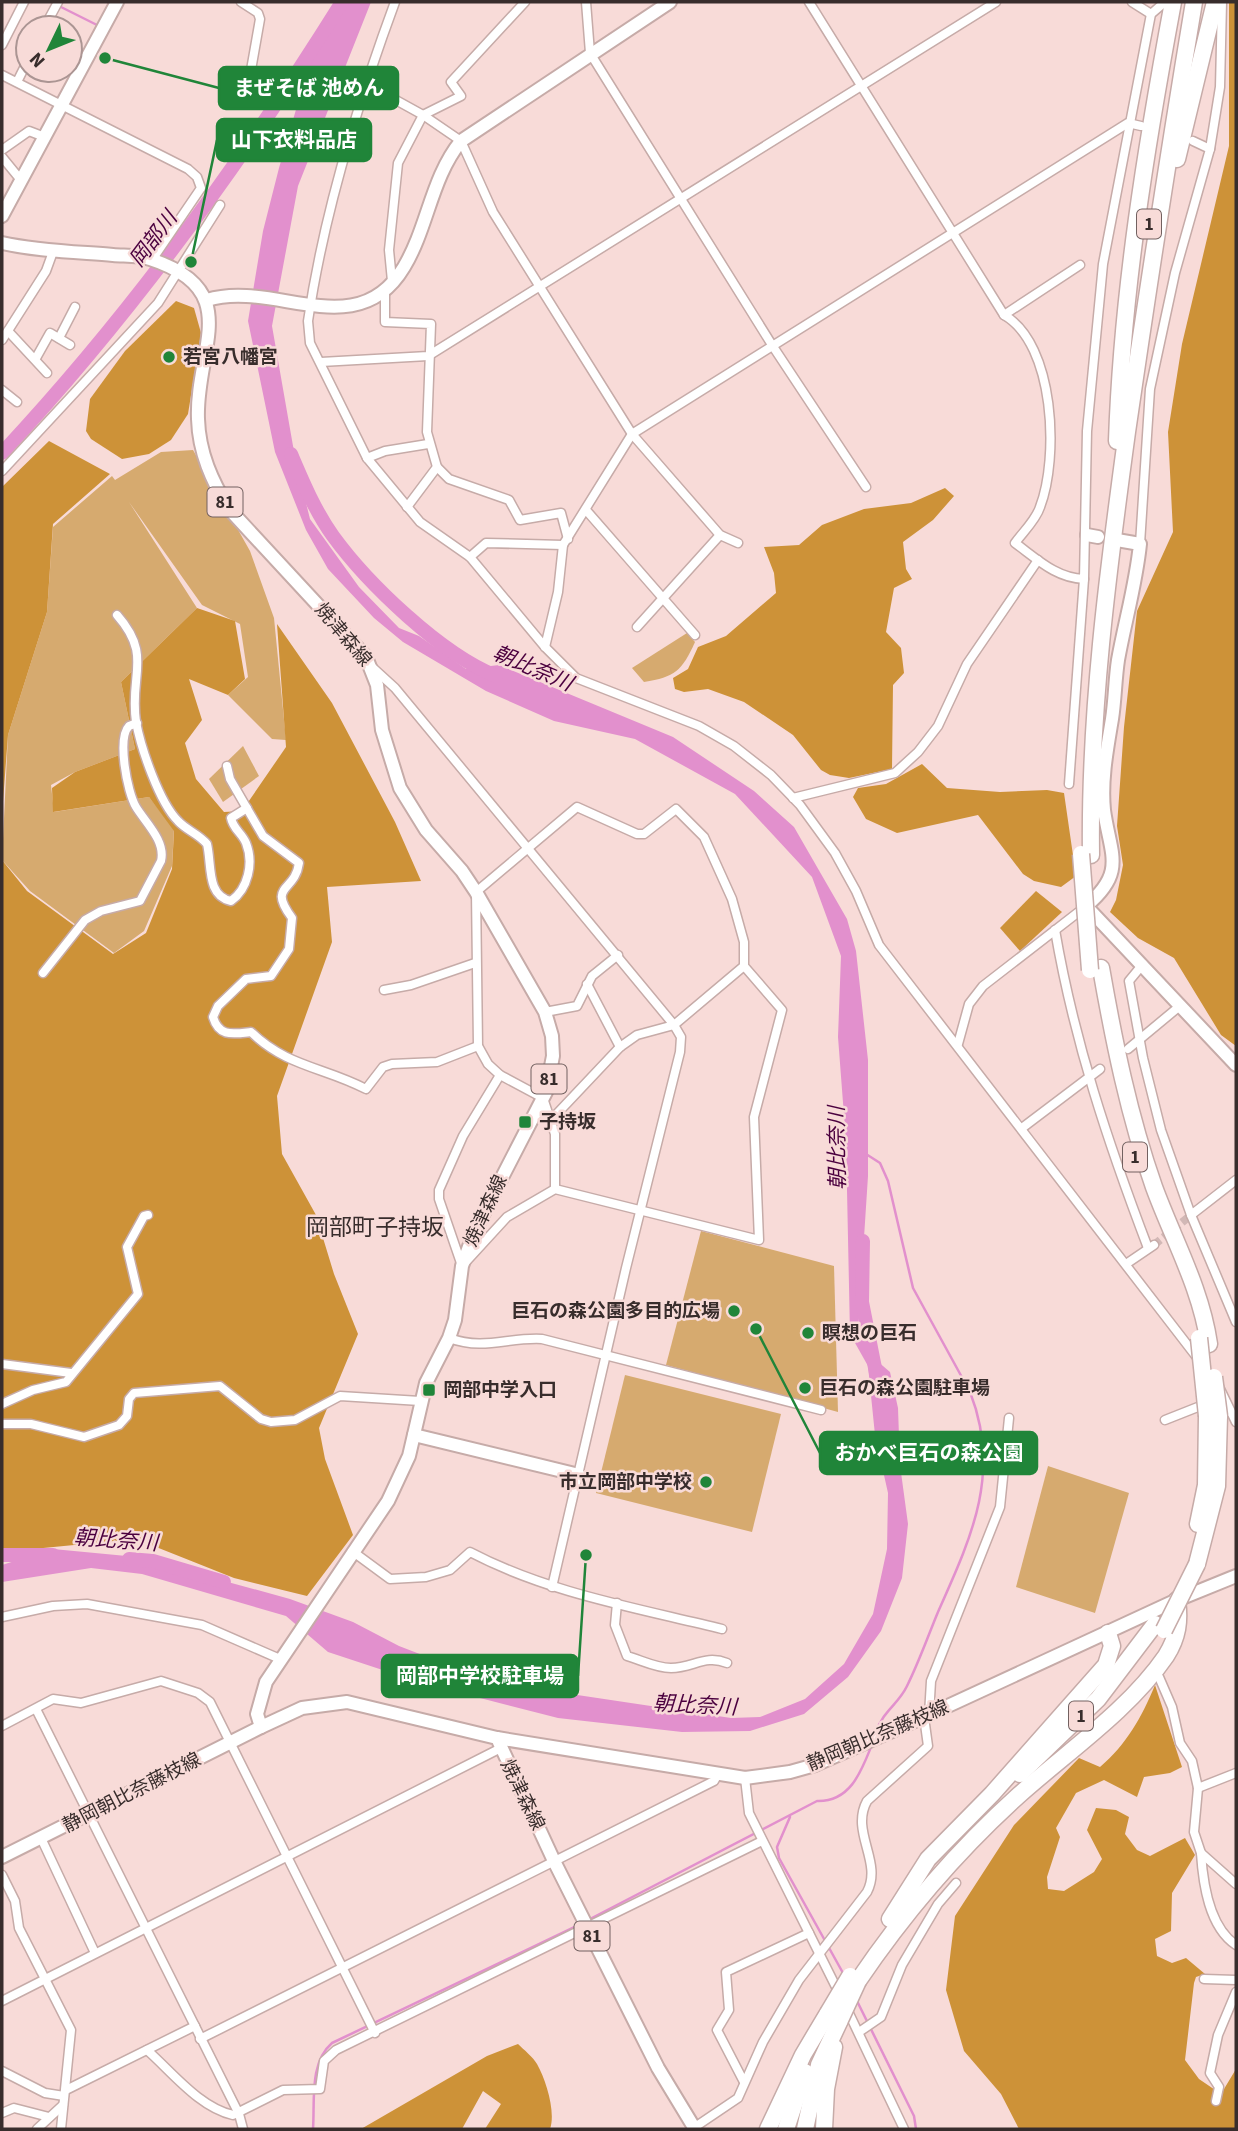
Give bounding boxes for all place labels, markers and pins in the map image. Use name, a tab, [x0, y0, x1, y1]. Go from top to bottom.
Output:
callout: まぜそば 池めん	[219, 67, 398, 109]
callout: 山下衣料品店	[217, 119, 371, 161]
place label: 若宮八幡宮	[183, 344, 278, 371]
marker: 若宮八幡宮	[161, 349, 177, 365]
place label: 子持坂	[539, 1109, 596, 1136]
marker: 子持坂	[517, 1114, 533, 1130]
place label: 巨石の森公園多目的広場	[511, 1298, 720, 1325]
marker: 巨石の森公園多目的広場	[726, 1303, 742, 1319]
place label: 瞑想の巨石	[822, 1320, 917, 1347]
marker: 瞑想の巨石	[800, 1325, 816, 1341]
place label: 巨石の森公園駐車場	[819, 1375, 990, 1402]
place label: 岡部中学入口	[443, 1377, 557, 1404]
marker: 巨石の森公園駐車場	[797, 1380, 813, 1396]
marker: 岡部中学入口	[421, 1382, 437, 1398]
callout: おかべ巨石の森公園	[820, 1432, 1037, 1474]
place label: 市立岡部中学校	[559, 1469, 692, 1496]
marker: 市立岡部中学校	[698, 1474, 714, 1490]
callout: 岡部中学校駐車場	[382, 1655, 578, 1697]

